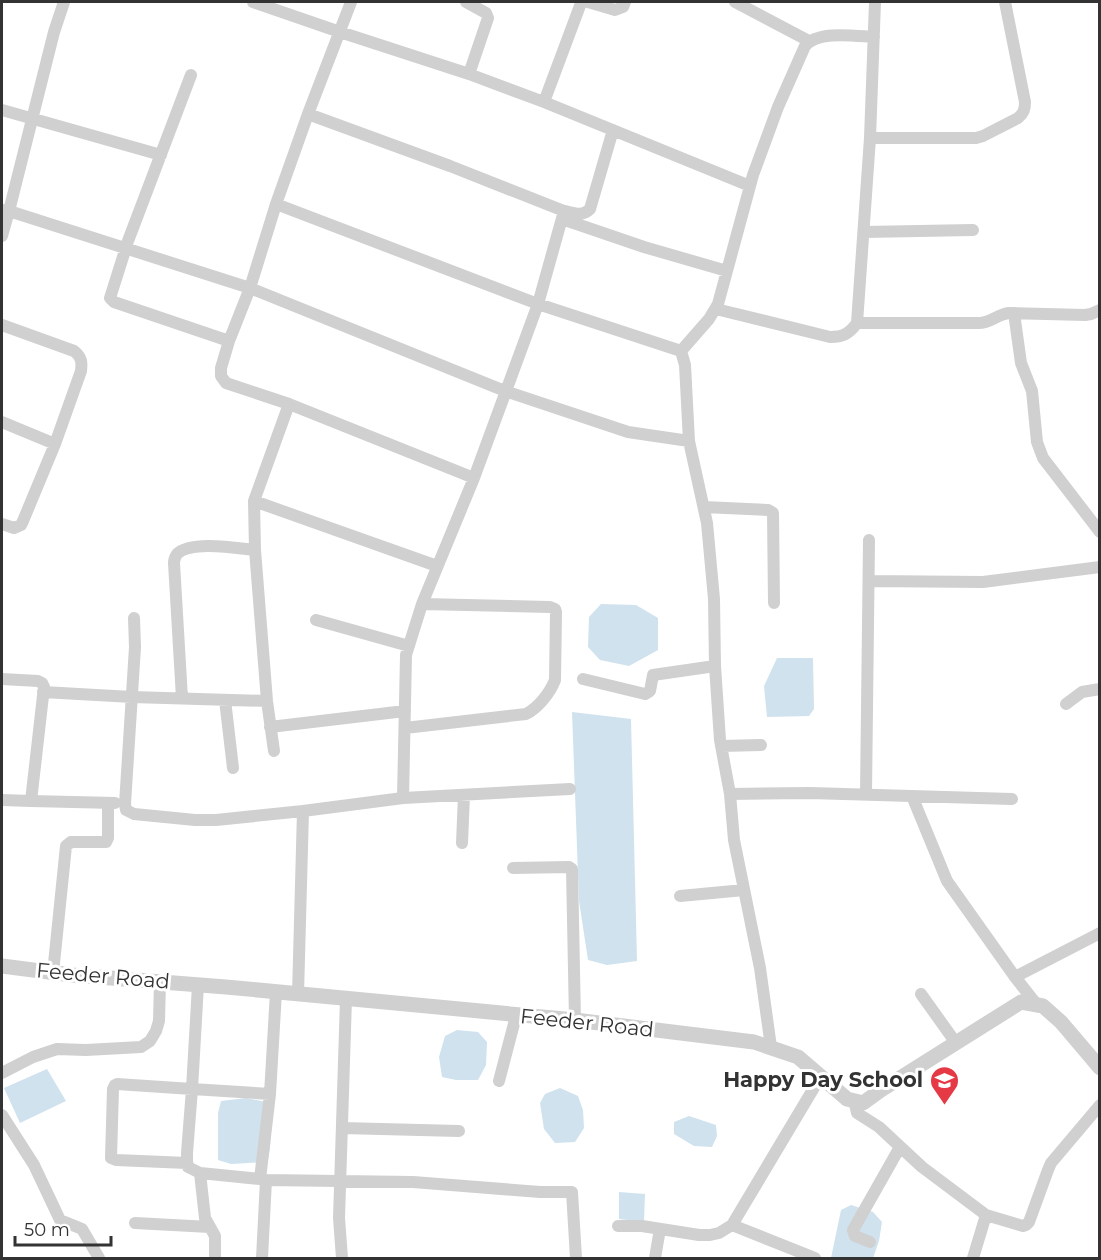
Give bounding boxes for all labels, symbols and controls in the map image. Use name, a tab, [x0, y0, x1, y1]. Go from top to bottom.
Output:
street label: Feeder Road	[35, 957, 171, 994]
street label: Feeder Road	[519, 1003, 655, 1042]
school or university icon: Happy Day School	[928, 1064, 960, 1106]
place label: Happy Day School	[723, 1067, 923, 1092]
scale bar	[15, 1209, 111, 1247]
text: 50 m	[24, 1219, 70, 1241]

